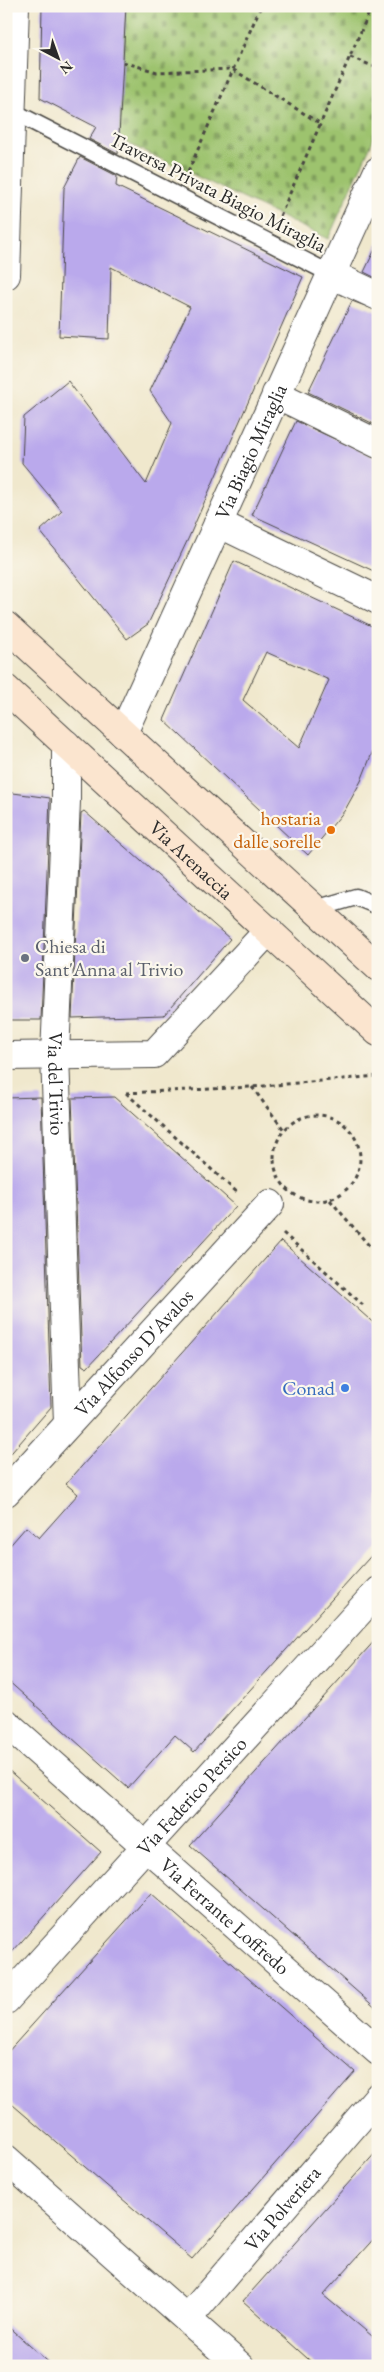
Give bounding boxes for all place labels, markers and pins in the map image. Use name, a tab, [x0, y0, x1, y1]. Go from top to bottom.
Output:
place label: hostaria dalle sorelle	[233, 805, 321, 854]
marker: hostaria dalle sorelle	[325, 824, 337, 836]
place label: Chiesa di Sant'Anna al Trivio	[35, 933, 183, 982]
marker: Chiesa di Sant'Anna al Trivio	[19, 952, 31, 964]
place label: Conad	[282, 1375, 336, 1401]
marker: Conad	[339, 1382, 351, 1394]

